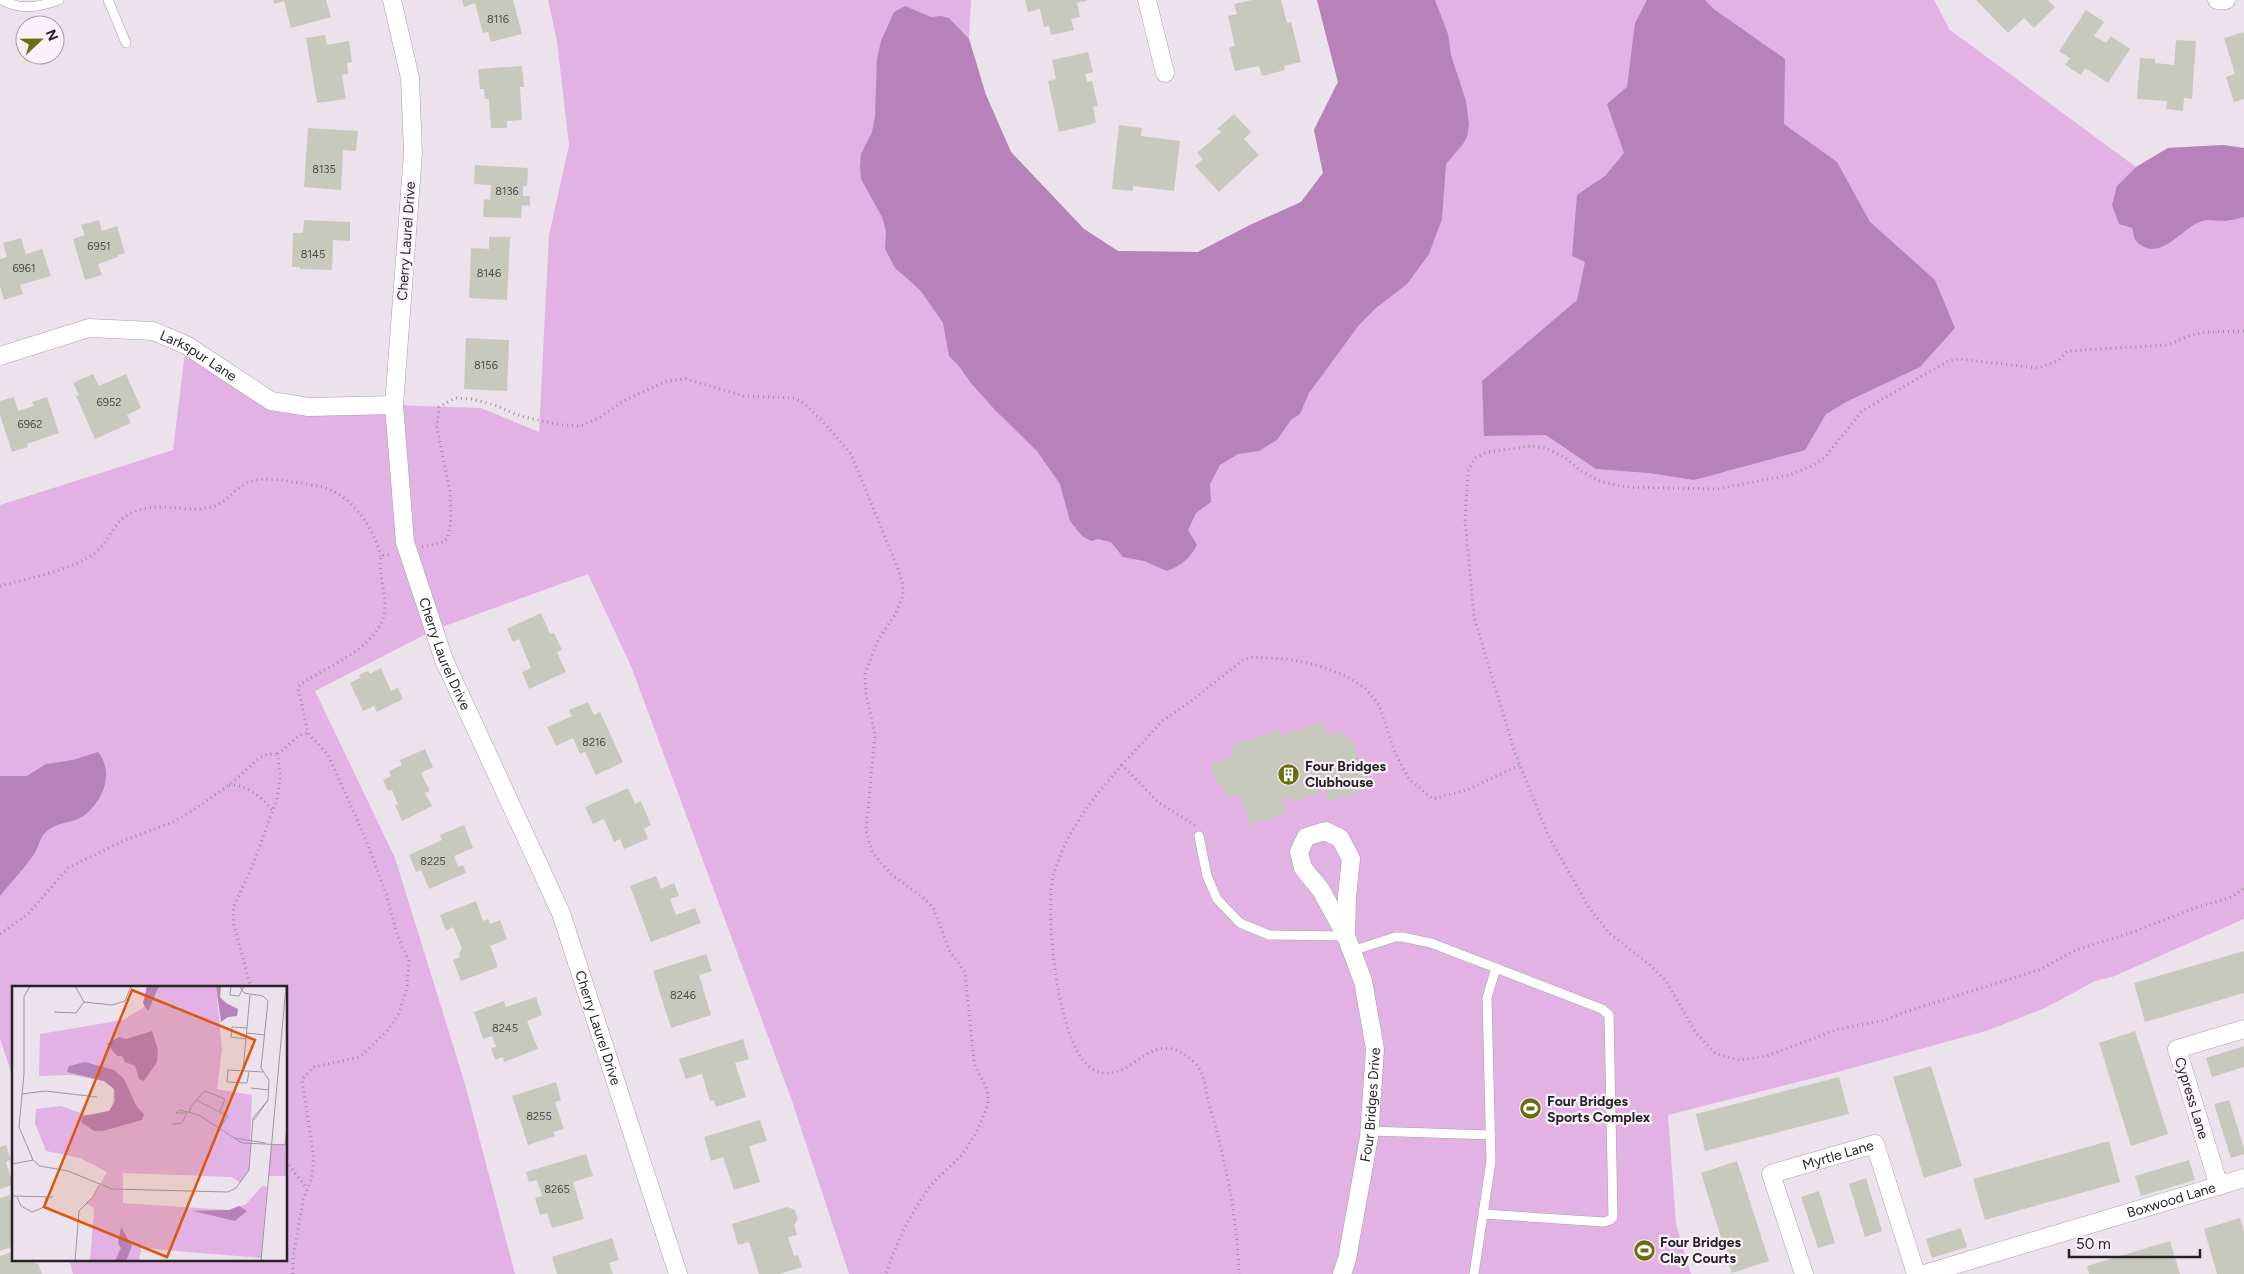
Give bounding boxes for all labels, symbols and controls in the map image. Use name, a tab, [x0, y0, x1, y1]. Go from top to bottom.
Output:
house number: 8116	[487, 13, 509, 26]
north arrow	[15, 15, 65, 65]
text: N	[42, 27, 61, 44]
house number: 8135	[312, 163, 336, 176]
street label: Cherry Laurel Drive	[394, 181, 419, 301]
house number: 8136	[495, 185, 519, 198]
house number: 6951	[87, 240, 111, 253]
house number: 8145	[301, 248, 325, 261]
house number: 6961	[12, 262, 36, 275]
house number: 8146	[477, 267, 501, 280]
street label: Larkspur Lane	[157, 327, 240, 385]
house number: 8156	[474, 359, 498, 372]
house number: 6952	[97, 396, 121, 409]
house number: 6962	[18, 418, 42, 431]
street label: Cherry Laurel Drive	[415, 596, 474, 713]
house number: 8216	[582, 736, 606, 749]
place label: Four Bridges Clubhouse	[1305, 758, 1386, 791]
building icon: Four Bridges Clubhouse	[1277, 762, 1301, 786]
house number: 8225	[420, 855, 446, 868]
street label: Cherry Laurel Drive	[571, 969, 624, 1088]
inset map	[12, 986, 288, 1262]
house number: 8246	[670, 989, 696, 1002]
house number: 8245	[492, 1022, 518, 1035]
street label: Four Bridges Drive	[1357, 1047, 1384, 1163]
street label: Cypress Lane	[2171, 1055, 2212, 1141]
place label: Four Bridges Sports Complex	[1547, 1093, 1651, 1126]
sports icon: Four Bridges Sports Complex	[1519, 1097, 1543, 1121]
house number: 8255	[526, 1110, 552, 1123]
street label: Myrtle Lane	[1800, 1137, 1876, 1173]
street label: Boxwood Lane	[2125, 1179, 2218, 1222]
house number: 8265	[544, 1183, 570, 1196]
scale bar	[2069, 1226, 2200, 1258]
place label: Four Bridges Clay Courts	[1660, 1234, 1741, 1267]
text: 50 m	[2076, 1235, 2111, 1253]
sports icon: Four Bridges Clay Courts	[1632, 1238, 1656, 1262]

